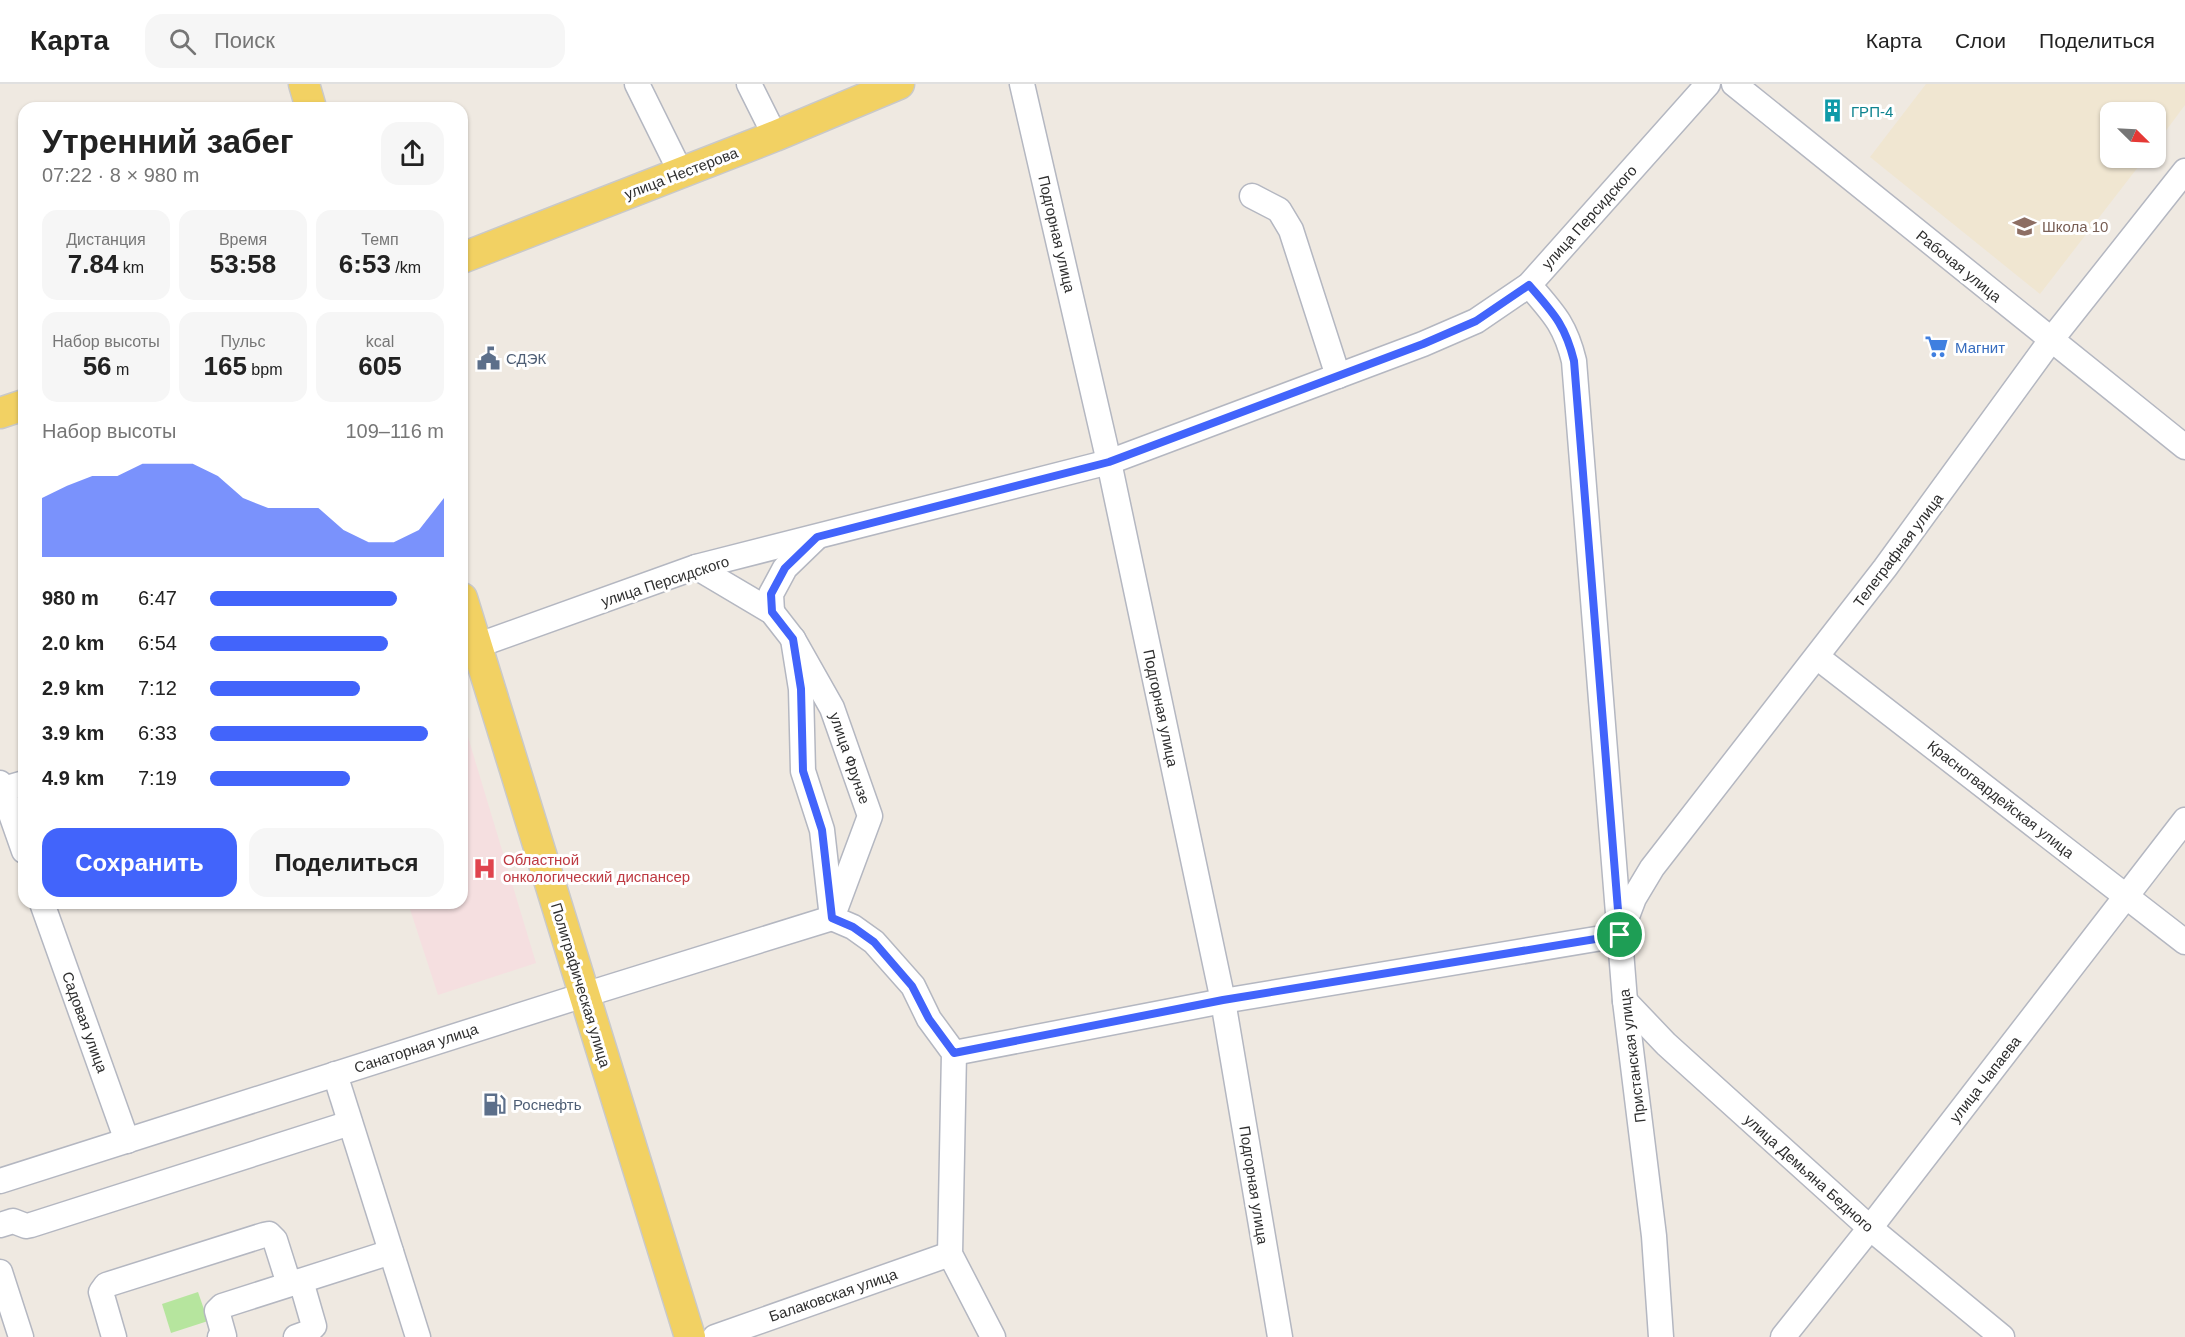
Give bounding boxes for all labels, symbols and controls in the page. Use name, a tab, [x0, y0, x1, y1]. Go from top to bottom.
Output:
search box	[145, 14, 565, 68]
text: Карта	[30, 25, 109, 56]
icon: search	[166, 25, 199, 58]
text: Поиск	[214, 28, 275, 53]
text: Карта	[1866, 29, 1922, 52]
text: Слои	[1955, 29, 2006, 52]
text: Поделиться	[2039, 29, 2155, 52]
building icon: ГРП-4	[1820, 98, 1846, 124]
north arrow	[2100, 102, 2166, 168]
map controls	[2100, 102, 2166, 168]
place label: ГРП-4	[1851, 103, 1893, 120]
button: share	[381, 122, 444, 185]
text: Утренний забег	[42, 123, 294, 160]
street label: улица Нестерова	[622, 143, 741, 202]
street label: улица Персидского	[1538, 162, 1640, 272]
text: 07:22 · 8 × 980 m	[42, 164, 199, 186]
street label: Подгорная улица	[1035, 174, 1079, 295]
school or university icon: Школа 10	[2011, 213, 2037, 239]
place label: Школа 10	[2042, 218, 2108, 235]
street label: Рабочая улица	[1913, 227, 2005, 306]
text: Дистанция	[66, 231, 146, 248]
text: Время	[219, 231, 267, 248]
text: Темп	[361, 231, 399, 248]
text: 7.84	[68, 249, 118, 279]
text: 53:58	[210, 249, 276, 279]
text: 6:53	[339, 249, 391, 279]
text: km	[118, 259, 144, 276]
text: /km	[391, 259, 421, 276]
text: Набор высоты	[52, 333, 160, 350]
text: Пульс	[221, 333, 265, 350]
text: kcal	[366, 333, 394, 350]
supermarket icon: Магнит	[1924, 334, 1950, 360]
place label: Магнит	[1955, 339, 2005, 356]
public building icon: СДЭК	[475, 345, 501, 371]
place label: СДЭК	[506, 350, 546, 367]
text: 56	[83, 351, 112, 381]
text: 165	[204, 351, 247, 381]
text: 605	[358, 351, 402, 381]
text: m	[112, 361, 129, 378]
text: bpm	[247, 361, 282, 378]
text: Набор высоты	[42, 420, 176, 442]
text: 109–116 m	[345, 420, 444, 442]
street label: Телеграфная улица	[1850, 489, 1947, 610]
street label: улица Персидского	[599, 552, 731, 610]
text: 980 m	[42, 587, 99, 609]
text: 6:47	[138, 587, 177, 609]
text: 2.0 km	[42, 632, 104, 654]
text: 6:54	[138, 632, 177, 654]
street label: Подгорная улица	[1140, 648, 1182, 769]
text: 2.9 km	[42, 677, 104, 699]
text: 7:12	[138, 677, 177, 699]
street label: улица Фрунзе	[826, 710, 874, 806]
text: 3.9 km	[42, 722, 104, 744]
text: 6:33	[138, 722, 177, 744]
street label: Красногвардейская улица	[1924, 737, 2078, 862]
text: 4.9 km	[42, 767, 104, 789]
text: 7:19	[138, 767, 177, 789]
button: Сохранить	[42, 828, 237, 897]
button: Поделиться	[249, 828, 444, 897]
place label: Областной онкологический диспансер	[503, 851, 690, 885]
hospital icon: Областной онкологический диспансер	[472, 855, 498, 881]
street label: Полиграфическая улица	[548, 901, 614, 1070]
pin	[1594, 909, 1645, 960]
icon: arrive	[1603, 918, 1636, 951]
street label: Садовая улица	[59, 969, 111, 1075]
street label: Пристанская улица	[1615, 988, 1649, 1124]
street label: Санаторная улица	[352, 1020, 481, 1076]
street label: улица Чапаева	[1946, 1032, 2024, 1125]
fuel station icon: Роснефть	[482, 1091, 508, 1117]
place label: Роснефть	[513, 1096, 582, 1113]
street label: улица Демьяна Бедного	[1741, 1111, 1877, 1235]
street label: Подгорная улица	[1236, 1125, 1272, 1246]
street label: Балаковская улица	[767, 1265, 900, 1325]

